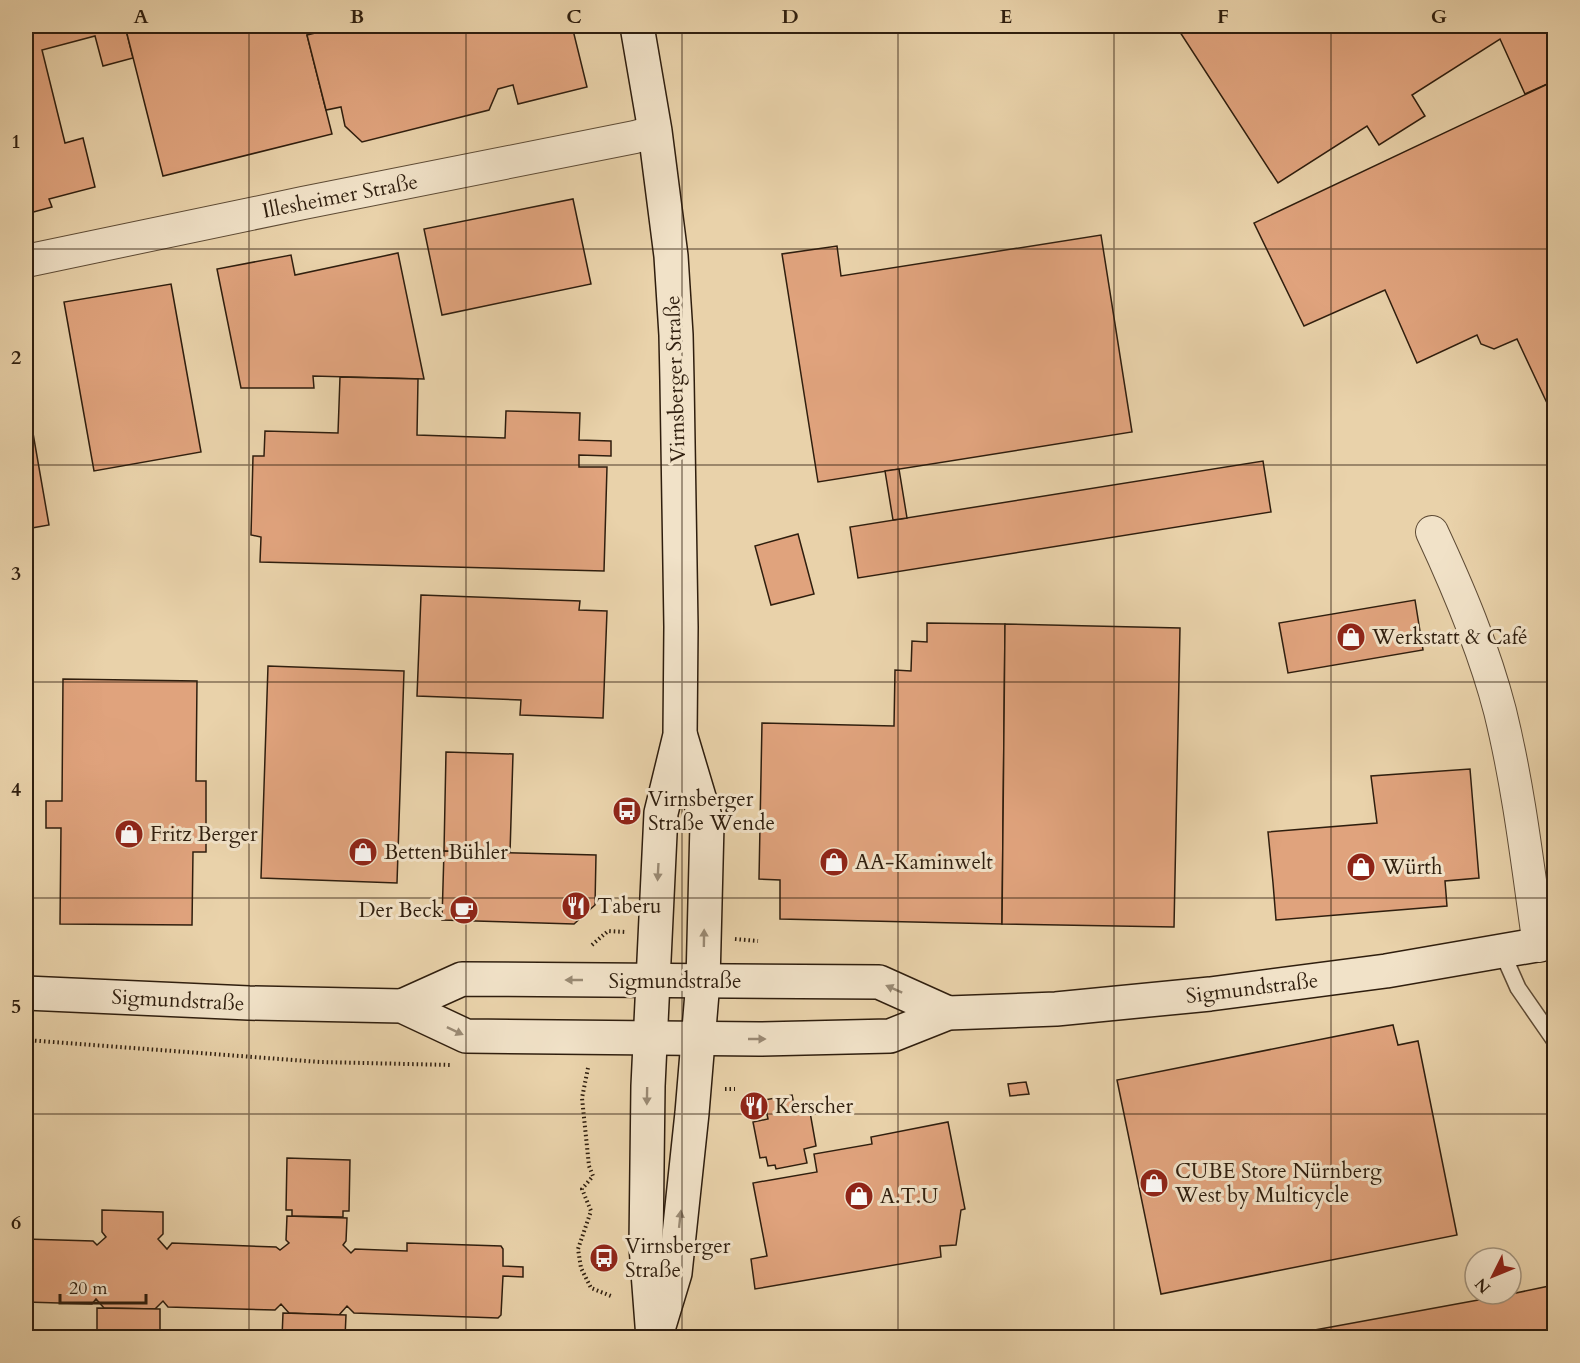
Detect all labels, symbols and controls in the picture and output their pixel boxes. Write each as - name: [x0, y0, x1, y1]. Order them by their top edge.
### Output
- text: A: [133, 3, 149, 30]
- text: B: [350, 3, 364, 30]
- text: C: [566, 3, 582, 30]
- text: D: [781, 3, 799, 30]
- text: E: [1000, 3, 1012, 30]
- text: F: [1217, 3, 1229, 30]
- text: G: [1431, 3, 1447, 30]
- text: 1: [11, 128, 21, 155]
- street label: Illesheimer Straße: [260, 167, 420, 226]
- street label: Virnsberger Straße: [658, 295, 693, 463]
- text: 2: [11, 344, 21, 371]
- text: 3: [11, 560, 21, 587]
- shop icon: Werkstatt & Café: [1335, 621, 1367, 653]
- place label: Werkstatt & Café: [1371, 623, 1528, 652]
- text: 4: [11, 776, 21, 803]
- place label: Virnsberger Straße Wende: [648, 785, 775, 838]
- bus stop icon: Virnsberger Straße Wende: [611, 795, 643, 827]
- shop icon: Fritz Berger: [113, 818, 145, 850]
- place label: Fritz Berger: [150, 820, 258, 849]
- shop icon: Betten Bühler: [347, 836, 379, 868]
- place label: Betten Bühler: [384, 838, 508, 867]
- shop icon: AA-Kaminwelt: [818, 846, 850, 878]
- place label: AA-Kaminwelt: [855, 848, 993, 877]
- shop icon: Würth: [1345, 851, 1377, 883]
- place label: Würth: [1381, 853, 1443, 882]
- one-way arrow: [654, 862, 663, 881]
- restaurant icon: Taberu: [560, 890, 592, 922]
- place label: Taberu: [597, 892, 661, 921]
- cafe icon: Der Beck: [448, 894, 480, 926]
- place label: Der Beck: [358, 896, 444, 925]
- one-way arrow: [699, 929, 709, 948]
- street label: Sigmundstraße: [1184, 966, 1320, 1011]
- street label: Sigmundstraße: [608, 967, 742, 996]
- one-way arrow: [564, 975, 583, 985]
- street label: Sigmundstraße: [111, 983, 245, 1018]
- one-way arrow: [885, 984, 903, 994]
- text: 5: [11, 993, 21, 1020]
- one-way arrow: [446, 1026, 464, 1036]
- one-way arrow: [747, 1034, 766, 1044]
- one-way arrow: [643, 1087, 652, 1106]
- restaurant icon: Kerscher: [738, 1090, 770, 1122]
- place label: Kerscher: [775, 1092, 853, 1121]
- place label: CUBE Store Nürnberg West by Multicycle: [1174, 1157, 1382, 1210]
- shop icon: CUBE Store Nürnberg West by Multicycle: [1138, 1167, 1170, 1199]
- shop icon: A.T.U: [843, 1180, 875, 1212]
- place label: A.T.U: [880, 1182, 938, 1211]
- text: 6: [11, 1209, 21, 1236]
- one-way arrow: [675, 1209, 685, 1228]
- place label: Virnsberger Straße: [625, 1232, 731, 1285]
- bus stop icon: Virnsberger Straße: [588, 1242, 620, 1274]
- north arrow: [1463, 1246, 1523, 1306]
- scale bar: [60, 1267, 146, 1305]
- text: N: [1470, 1273, 1496, 1298]
- text: 20 m: [69, 1276, 108, 1301]

